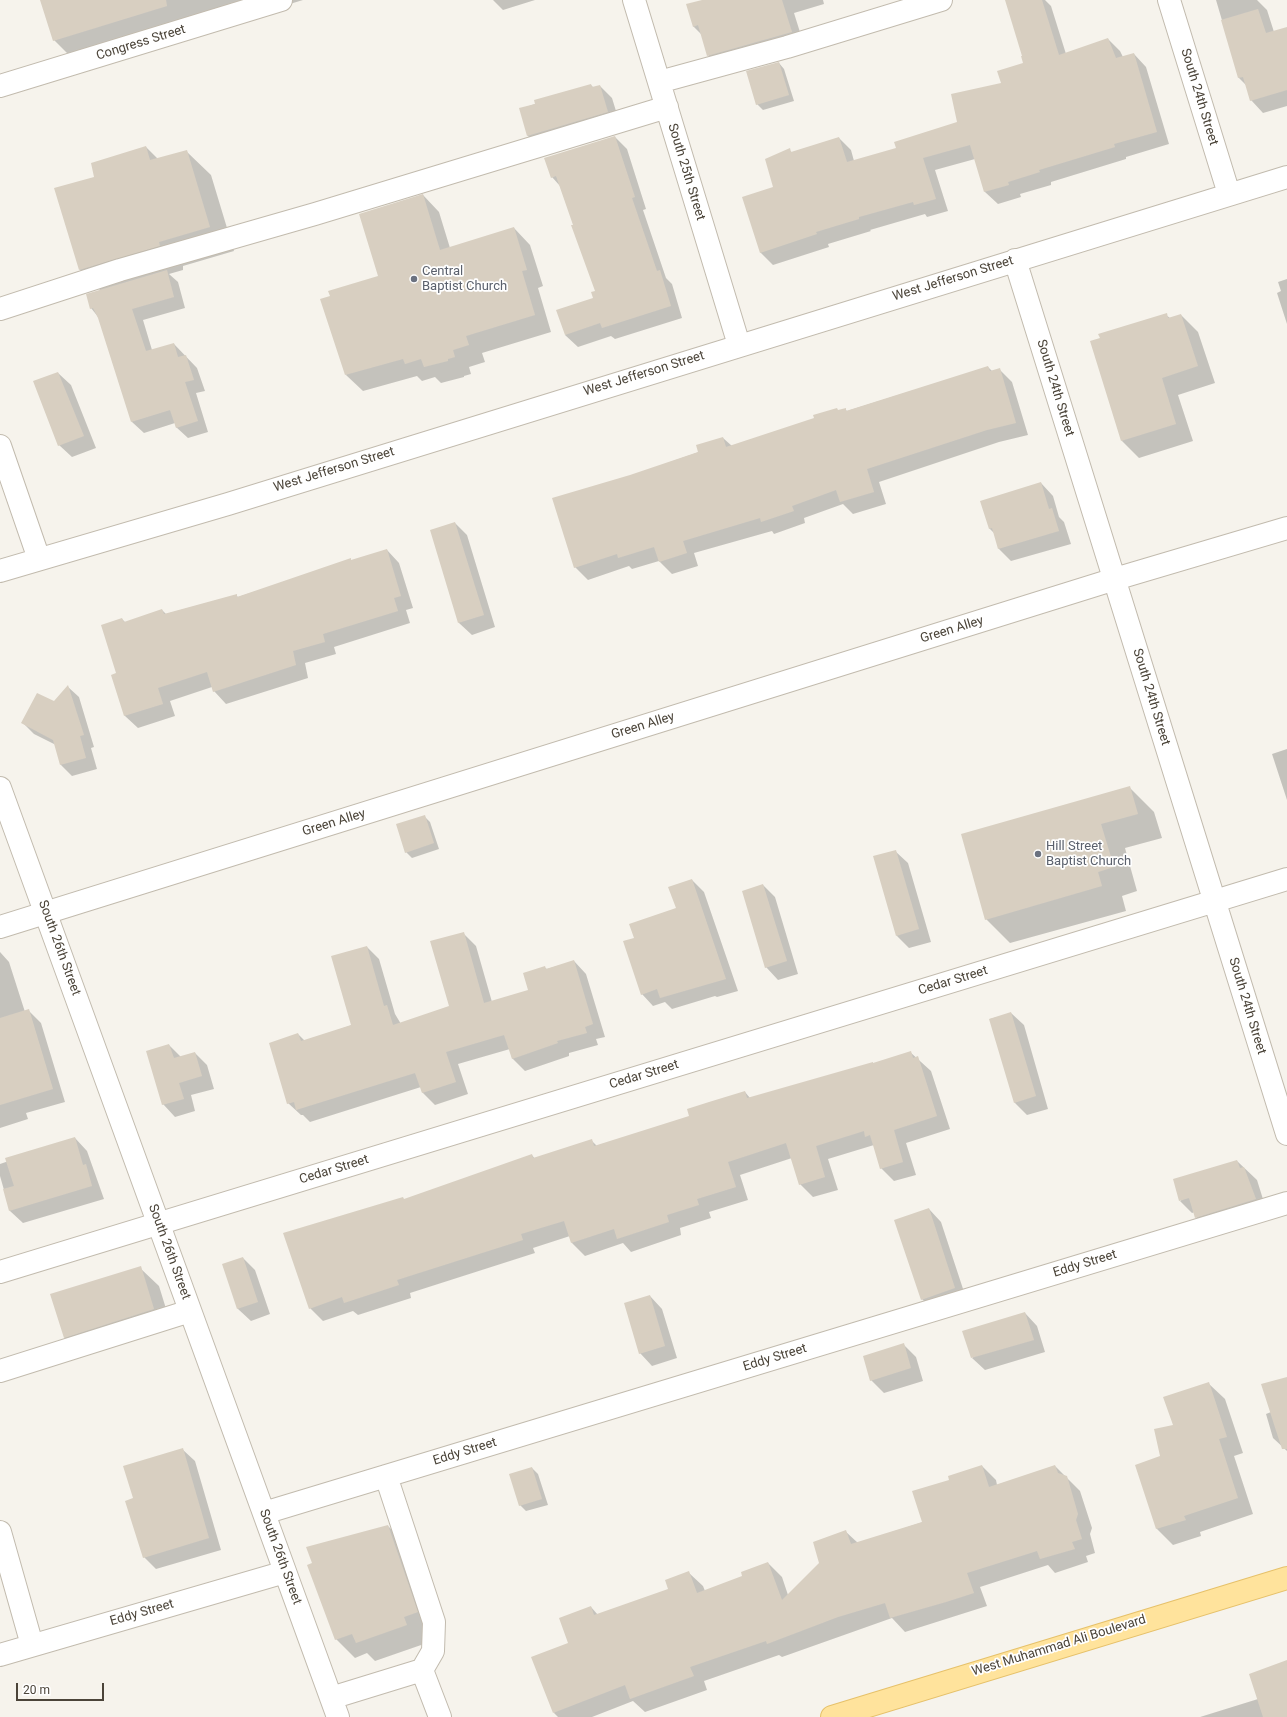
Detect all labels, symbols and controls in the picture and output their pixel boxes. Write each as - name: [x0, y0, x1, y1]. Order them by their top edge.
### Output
- street label: Congress Street: [95, 22, 187, 64]
- street label: South 24th Street: [1177, 47, 1221, 147]
- street label: South 25th Street: [664, 122, 708, 222]
- street label: West Jefferson Street: [891, 253, 1015, 305]
- place label: Central Baptist Church: [422, 264, 507, 295]
- marker: Central Baptist Church: [409, 274, 419, 284]
- street label: South 24th Street: [1033, 338, 1077, 438]
- street label: West Jefferson Street: [582, 348, 706, 400]
- street label: West Jefferson Street: [272, 444, 396, 496]
- street label: Green Alley: [919, 613, 985, 647]
- street label: South 24th Street: [1129, 647, 1173, 747]
- street label: Green Alley: [610, 709, 676, 743]
- street label: Green Alley: [301, 806, 367, 840]
- place label: Hill Street Baptist Church: [1046, 839, 1131, 870]
- marker: Hill Street Baptist Church: [1033, 849, 1043, 859]
- street label: South 26th Street: [34, 898, 84, 998]
- street label: South 24th Street: [1225, 956, 1269, 1056]
- street label: Cedar Street: [916, 963, 990, 999]
- street label: Cedar Street: [607, 1057, 681, 1093]
- street label: Cedar Street: [297, 1152, 371, 1188]
- street label: South 26th Street: [144, 1202, 194, 1302]
- street label: Eddy Street: [1051, 1247, 1119, 1281]
- street label: Eddy Street: [741, 1341, 809, 1375]
- street label: Eddy Street: [431, 1435, 499, 1469]
- street label: South 26th Street: [255, 1507, 305, 1607]
- street label: Eddy Street: [108, 1596, 176, 1630]
- street label: West Muhammad Ali Boulevard: [970, 1612, 1148, 1680]
- scale bar: [18, 1675, 106, 1701]
- text: 20 m: [23, 1683, 50, 1697]

